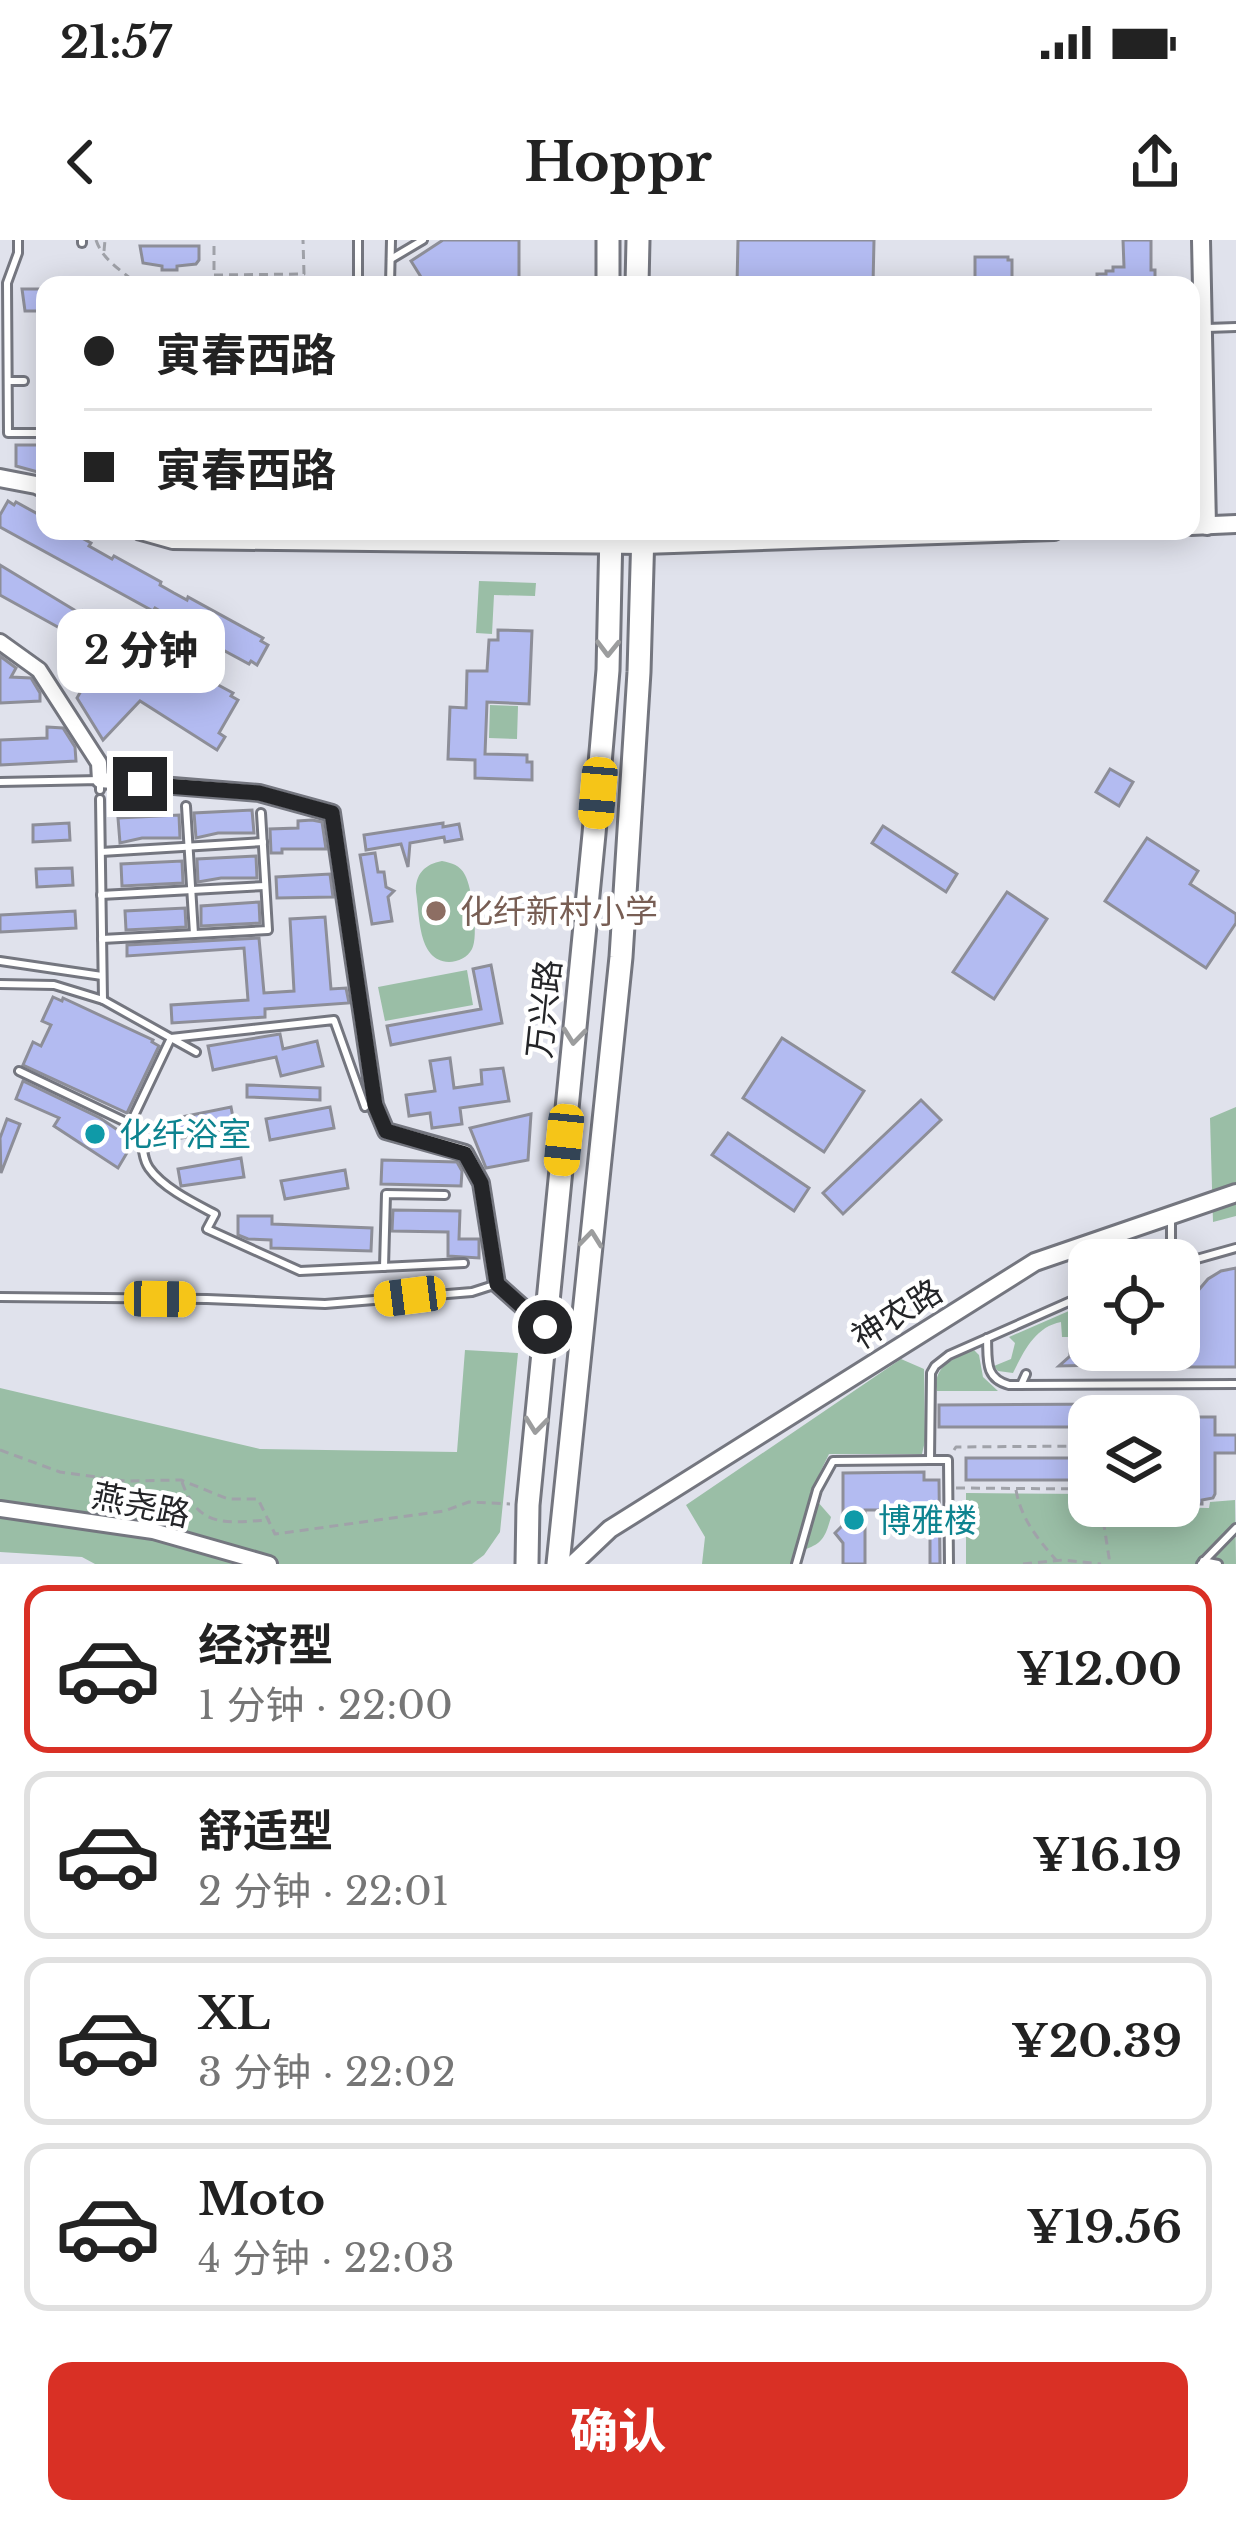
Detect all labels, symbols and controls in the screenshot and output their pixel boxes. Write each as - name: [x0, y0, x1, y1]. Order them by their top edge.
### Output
- text: 21:57: [60, 14, 172, 70]
- icon: back: [48, 129, 114, 195]
- text: Hoppr: [524, 129, 712, 196]
- icon: share: [1122, 129, 1188, 195]
- text: 寅春西路: [156, 327, 336, 383]
- text: 寅春西路: [156, 442, 336, 498]
- callout: 2 分钟: [56, 610, 224, 694]
- text: 2 分钟: [84, 626, 198, 675]
- one-way arrow: [596, 639, 622, 658]
- car: [577, 756, 619, 830]
- route end: [113, 757, 167, 811]
- place label: 化纤新村小学: [460, 891, 658, 932]
- marker: 化纤新村小学: [423, 898, 449, 924]
- street label: 万兴路: [518, 958, 570, 1060]
- one-way arrow: [562, 1027, 588, 1046]
- car: [542, 1102, 586, 1178]
- place label: 化纤浴室: [119, 1114, 251, 1155]
- marker: 化纤浴室: [82, 1121, 108, 1147]
- one-way arrow: [578, 1229, 604, 1249]
- map controls: [1068, 1239, 1200, 1527]
- button: locate: [1068, 1239, 1200, 1371]
- street label: 神农路: [844, 1270, 950, 1358]
- car: [372, 1274, 448, 1318]
- car: [124, 1280, 196, 1318]
- route start: [518, 1300, 572, 1354]
- button: layers: [1068, 1395, 1200, 1527]
- one-way arrow: [524, 1415, 549, 1434]
- street label: 燕尧路: [88, 1475, 194, 1535]
- place label: 博雅楼: [878, 1500, 977, 1541]
- marker: 博雅楼: [841, 1507, 867, 1533]
- icon: car: [54, 1615, 162, 1723]
- text: 经济型: [198, 1617, 333, 1673]
- text: ¥12.00: [1016, 1641, 1182, 1697]
- text: 1 分钟 · 22:00: [198, 1681, 453, 1730]
- icon: car: [54, 1801, 162, 1909]
- text: 舒适型: [198, 1803, 333, 1859]
- text: ¥16.19: [1032, 1827, 1182, 1883]
- text: 2 分钟 · 22:01: [198, 1867, 449, 1916]
- text: XL: [198, 1985, 270, 2041]
- icon: car: [54, 1987, 162, 2095]
- text: ¥20.39: [1011, 2013, 1182, 2069]
- text: 3 分钟 · 22:02: [198, 2048, 456, 2097]
- text: Moto: [198, 2171, 325, 2227]
- icon: car: [54, 2173, 162, 2281]
- text: ¥19.56: [1026, 2199, 1182, 2255]
- text: 4 分钟 · 22:03: [198, 2234, 455, 2283]
- button: 确认: [48, 2362, 1188, 2500]

